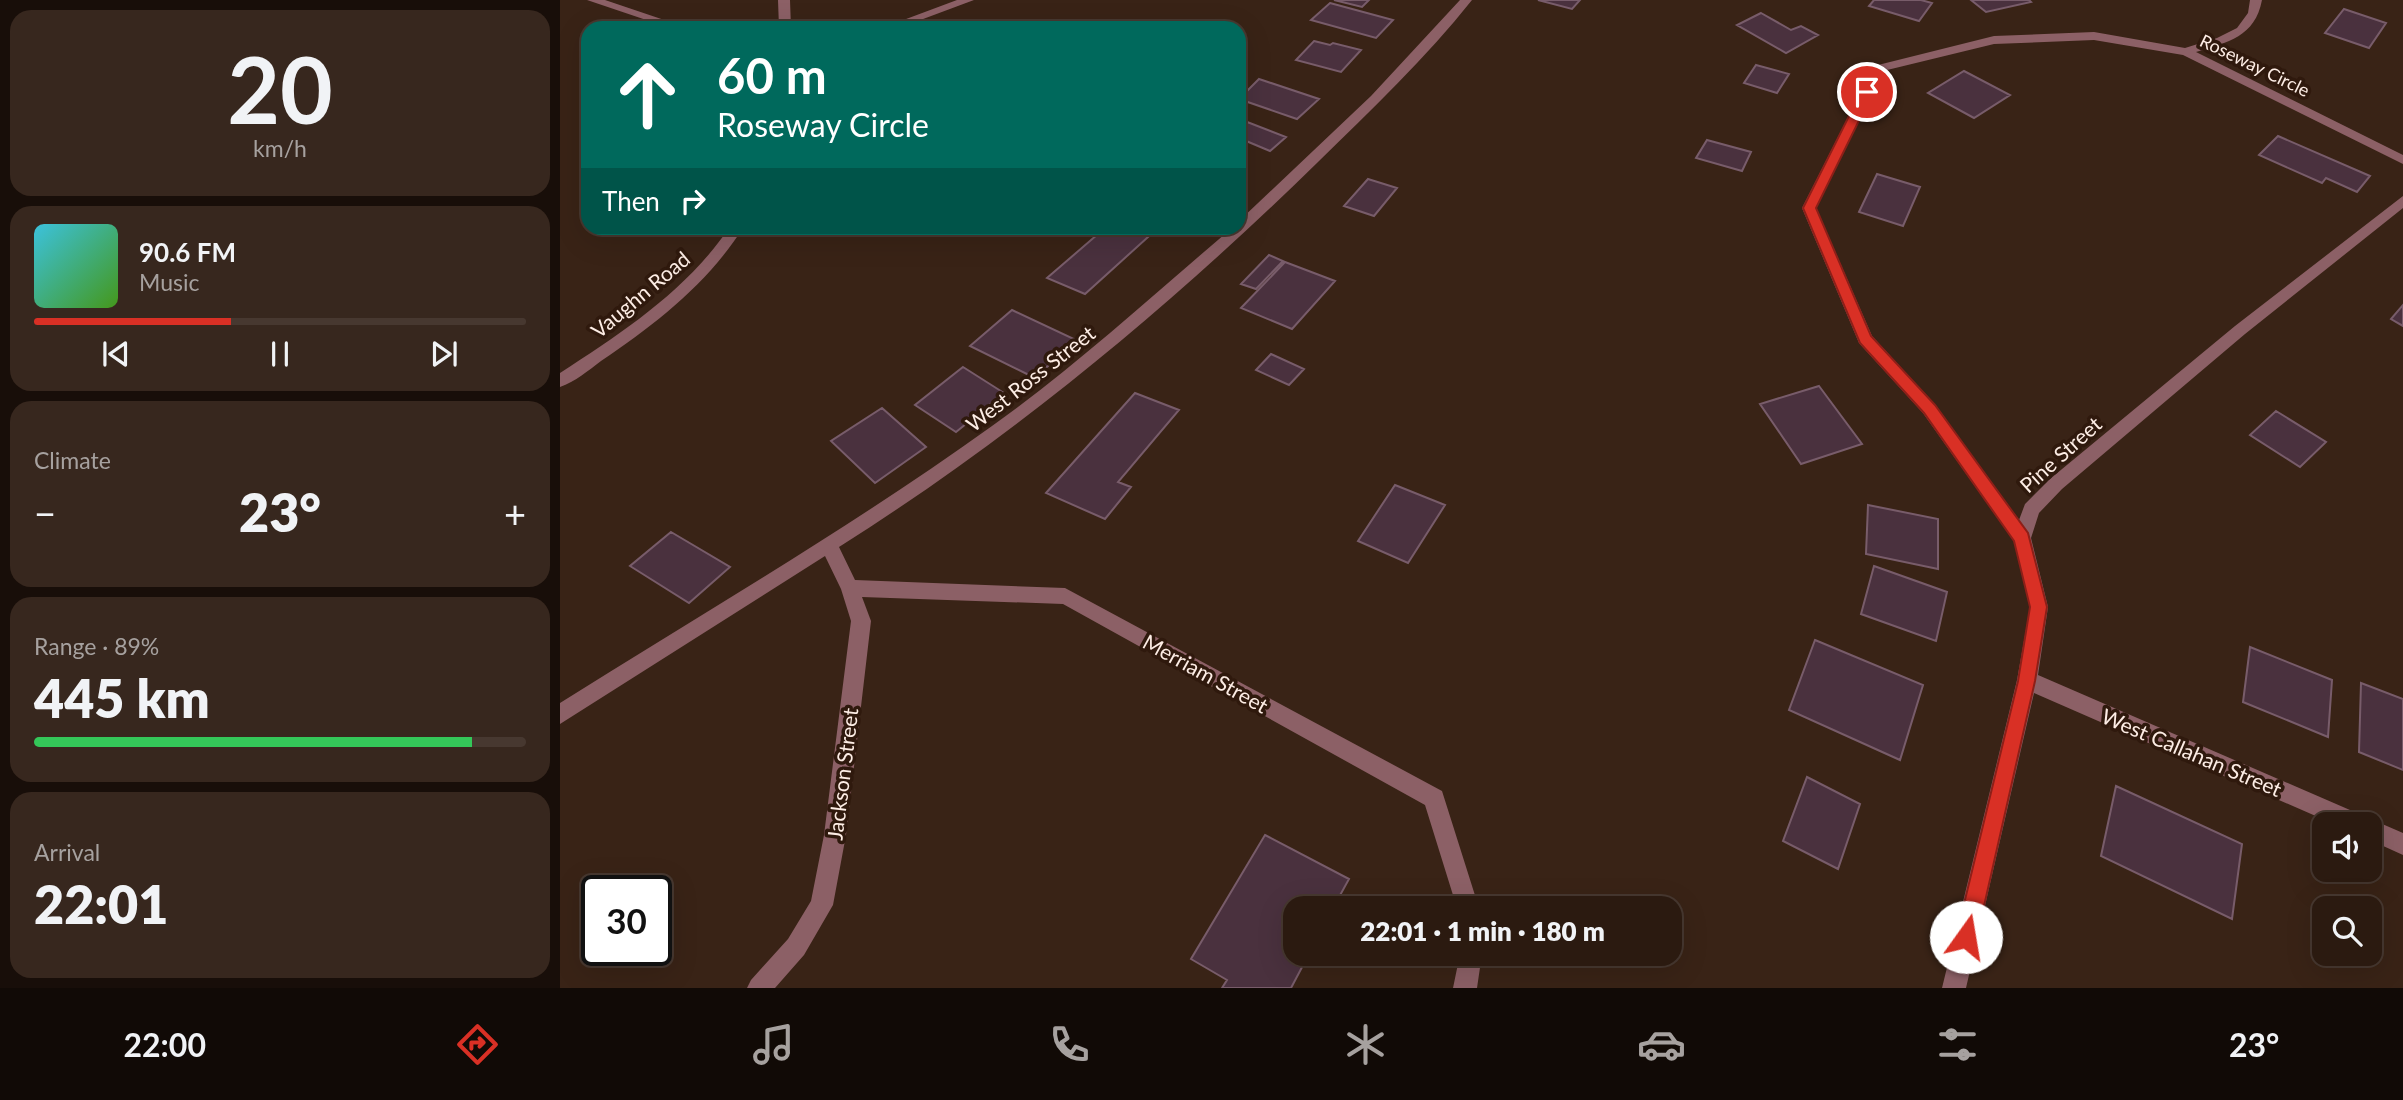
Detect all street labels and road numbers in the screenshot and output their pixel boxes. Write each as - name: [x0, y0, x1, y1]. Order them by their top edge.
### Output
- street label: Roseway Circle: [2197, 29, 2313, 101]
- street label: Vaughn Road: [586, 245, 694, 343]
- street label: West Ross Street: [960, 320, 1100, 436]
- street label: Pine Street: [2014, 411, 2106, 497]
- street label: Merriam Street: [1139, 628, 1273, 718]
- street label: West Callahan Street: [2098, 703, 2286, 801]
- street label: Jackson Street: [821, 706, 863, 842]

